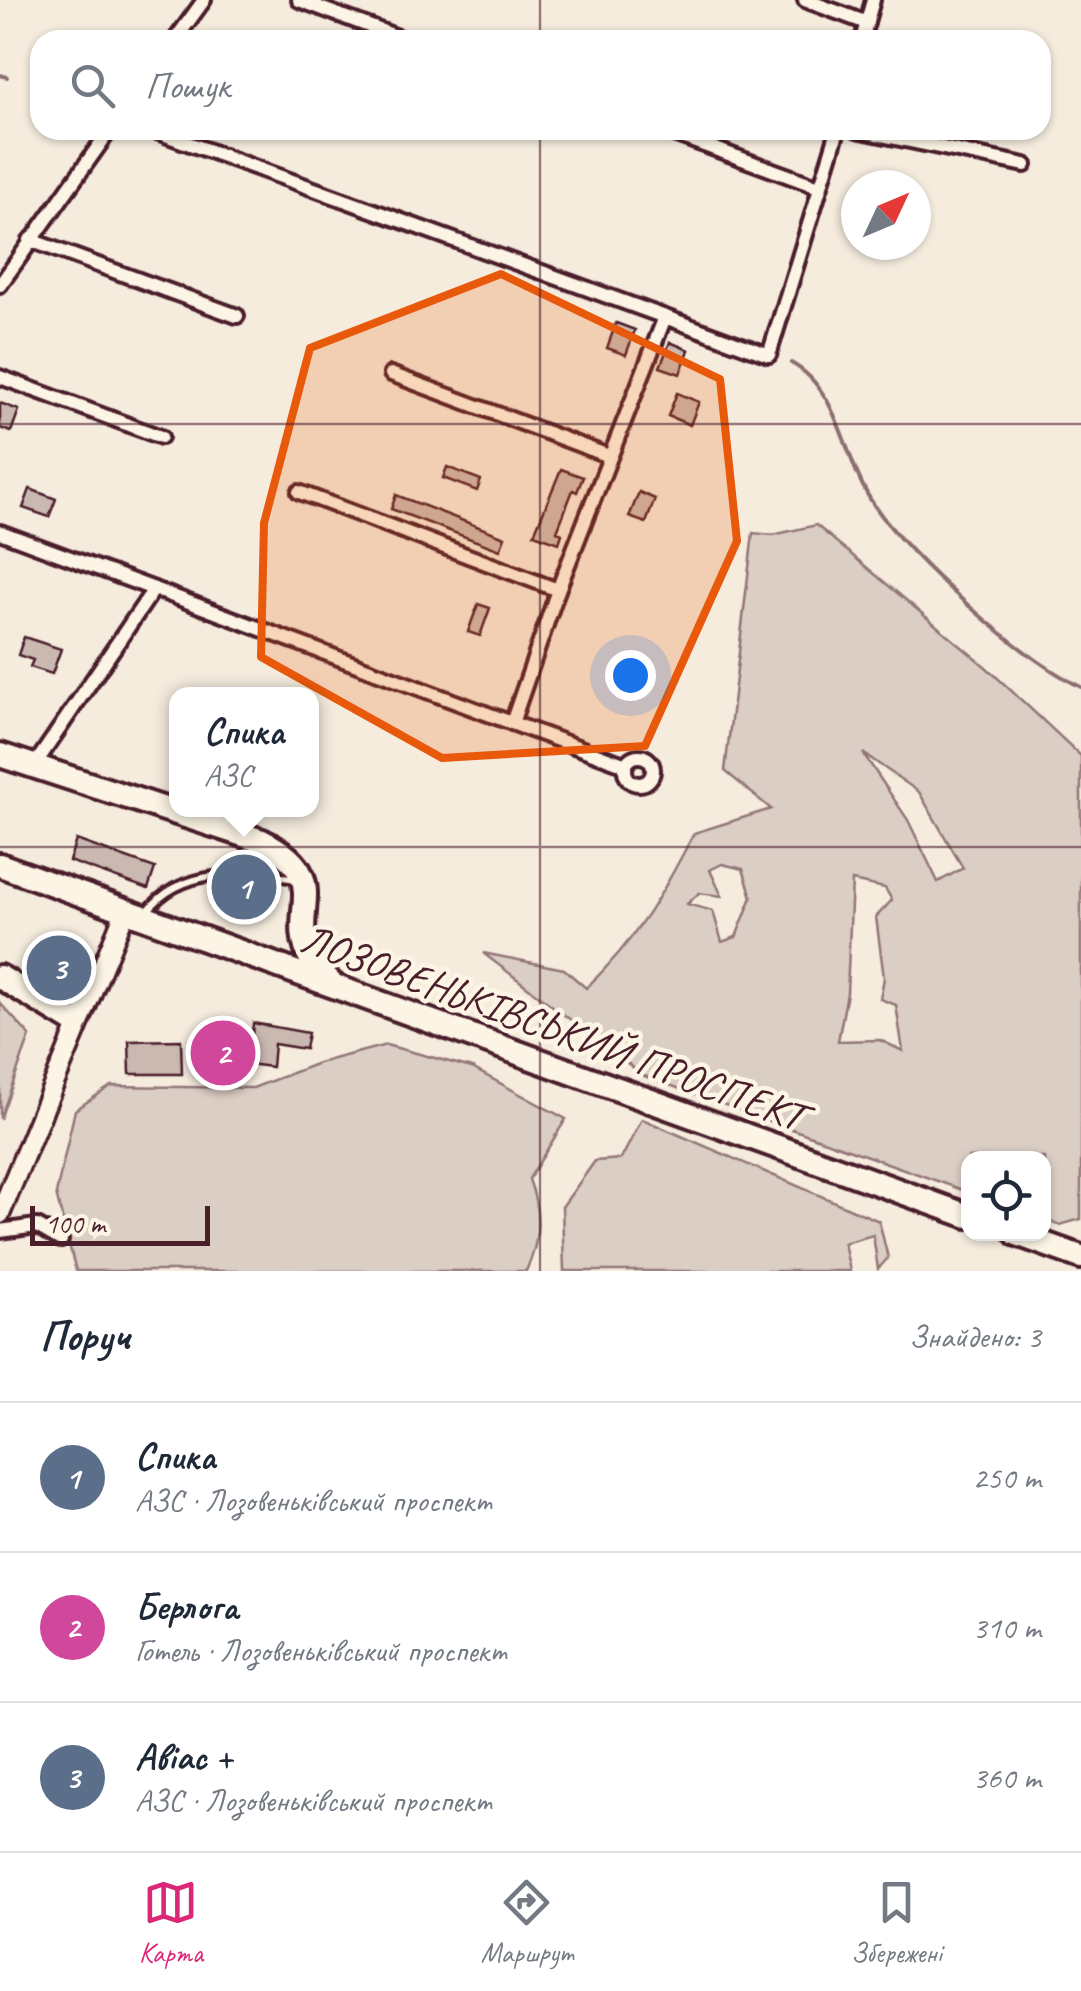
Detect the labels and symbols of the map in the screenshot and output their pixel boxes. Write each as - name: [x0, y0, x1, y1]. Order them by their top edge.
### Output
- north arrow: [841, 170, 931, 260]
- your location: [605, 650, 656, 701]
- pin: 1: [212, 850, 276, 924]
- street label: ЛОЗОВЕНЬКІВСЬКИЙ ПРОСПЕКТ: [294, 912, 821, 1147]
- pin: 3: [27, 930, 92, 1006]
- pin: 2: [190, 1016, 256, 1090]
- scale bar: [30, 1201, 210, 1246]

